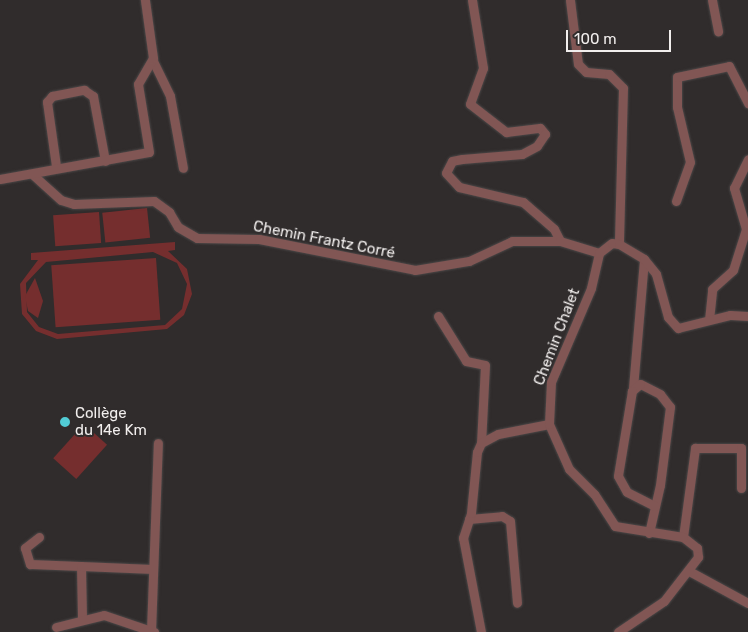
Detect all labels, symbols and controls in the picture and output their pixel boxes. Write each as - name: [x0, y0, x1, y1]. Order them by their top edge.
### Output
- scale bar: [568, 20, 673, 52]
- text: 100 m: [574, 30, 616, 48]
- street label: Chemin Frantz Corré: [252, 217, 396, 263]
- street label: Chemin Chalet: [530, 286, 584, 388]
- place label: Collège du 14e Km: [75, 404, 147, 439]
- marker: Collège du 14e Km: [59, 416, 71, 428]

